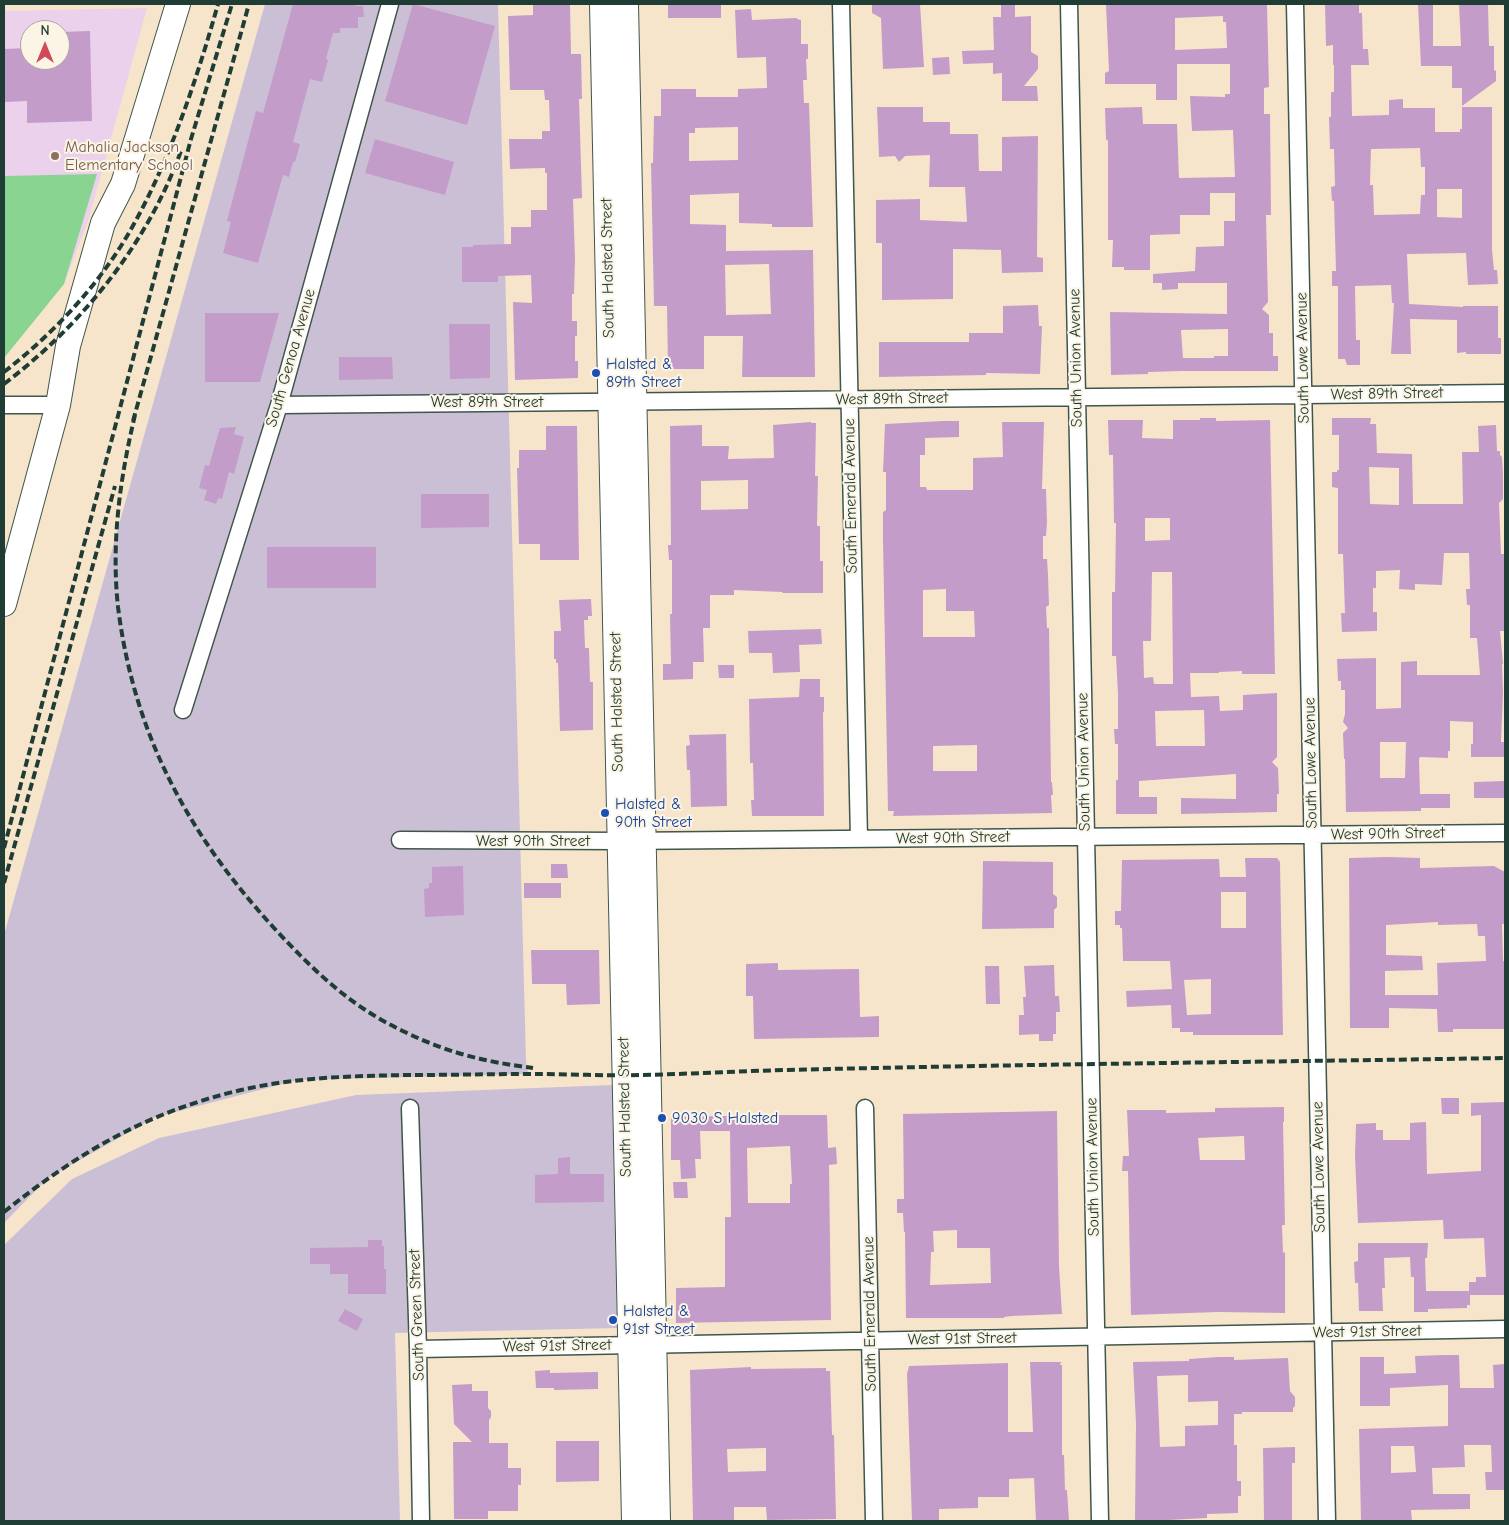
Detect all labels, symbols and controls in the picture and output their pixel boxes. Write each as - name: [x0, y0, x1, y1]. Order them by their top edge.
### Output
- north arrow: [20, 20, 70, 70]
- text: N: [40, 22, 50, 39]
- place label: Mahalia Jackson Elementary School: [65, 137, 193, 175]
- marker: Mahalia Jackson Elementary School: [49, 150, 61, 162]
- street label: South Halsted Street: [597, 198, 619, 338]
- street label: South Genoa Avenue: [262, 287, 320, 429]
- street label: South Union Avenue: [1065, 288, 1087, 428]
- street label: South Lowe Avenue: [1292, 292, 1314, 424]
- place label: Halsted & 89th Street: [606, 354, 681, 392]
- marker: Halsted & 89th Street: [590, 367, 602, 379]
- street label: West 89th Street: [1331, 383, 1443, 405]
- street label: West 89th Street: [836, 388, 948, 410]
- street label: West 89th Street: [431, 392, 543, 412]
- street label: South Emerald Avenue: [840, 418, 862, 574]
- street label: South Halsted Street: [606, 632, 628, 772]
- street label: South Union Avenue: [1073, 692, 1095, 832]
- street label: South Lowe Avenue: [1300, 697, 1322, 829]
- place label: Halsted & 90th Street: [615, 794, 692, 832]
- marker: Halsted & 90th Street: [599, 807, 611, 819]
- street label: West 90th Street: [1331, 823, 1445, 845]
- street label: West 90th Street: [896, 827, 1010, 849]
- street label: West 90th Street: [476, 831, 590, 851]
- street label: South Halsted Street: [614, 1037, 636, 1177]
- street label: South Union Avenue: [1082, 1097, 1104, 1237]
- street label: South Lowe Avenue: [1308, 1101, 1330, 1233]
- place label: 9030 S Halsted: [672, 1108, 778, 1128]
- marker: 9030 S Halsted: [656, 1112, 668, 1124]
- street label: South Emerald Avenue: [859, 1236, 881, 1392]
- street label: South Green Street: [405, 1249, 429, 1381]
- place label: Halsted & 91st Street: [623, 1301, 694, 1339]
- marker: Halsted & 91st Street: [607, 1314, 619, 1326]
- street label: West 91st Street: [1312, 1321, 1422, 1343]
- street label: West 91st Street: [907, 1328, 1017, 1350]
- street label: West 91st Street: [502, 1335, 612, 1357]

